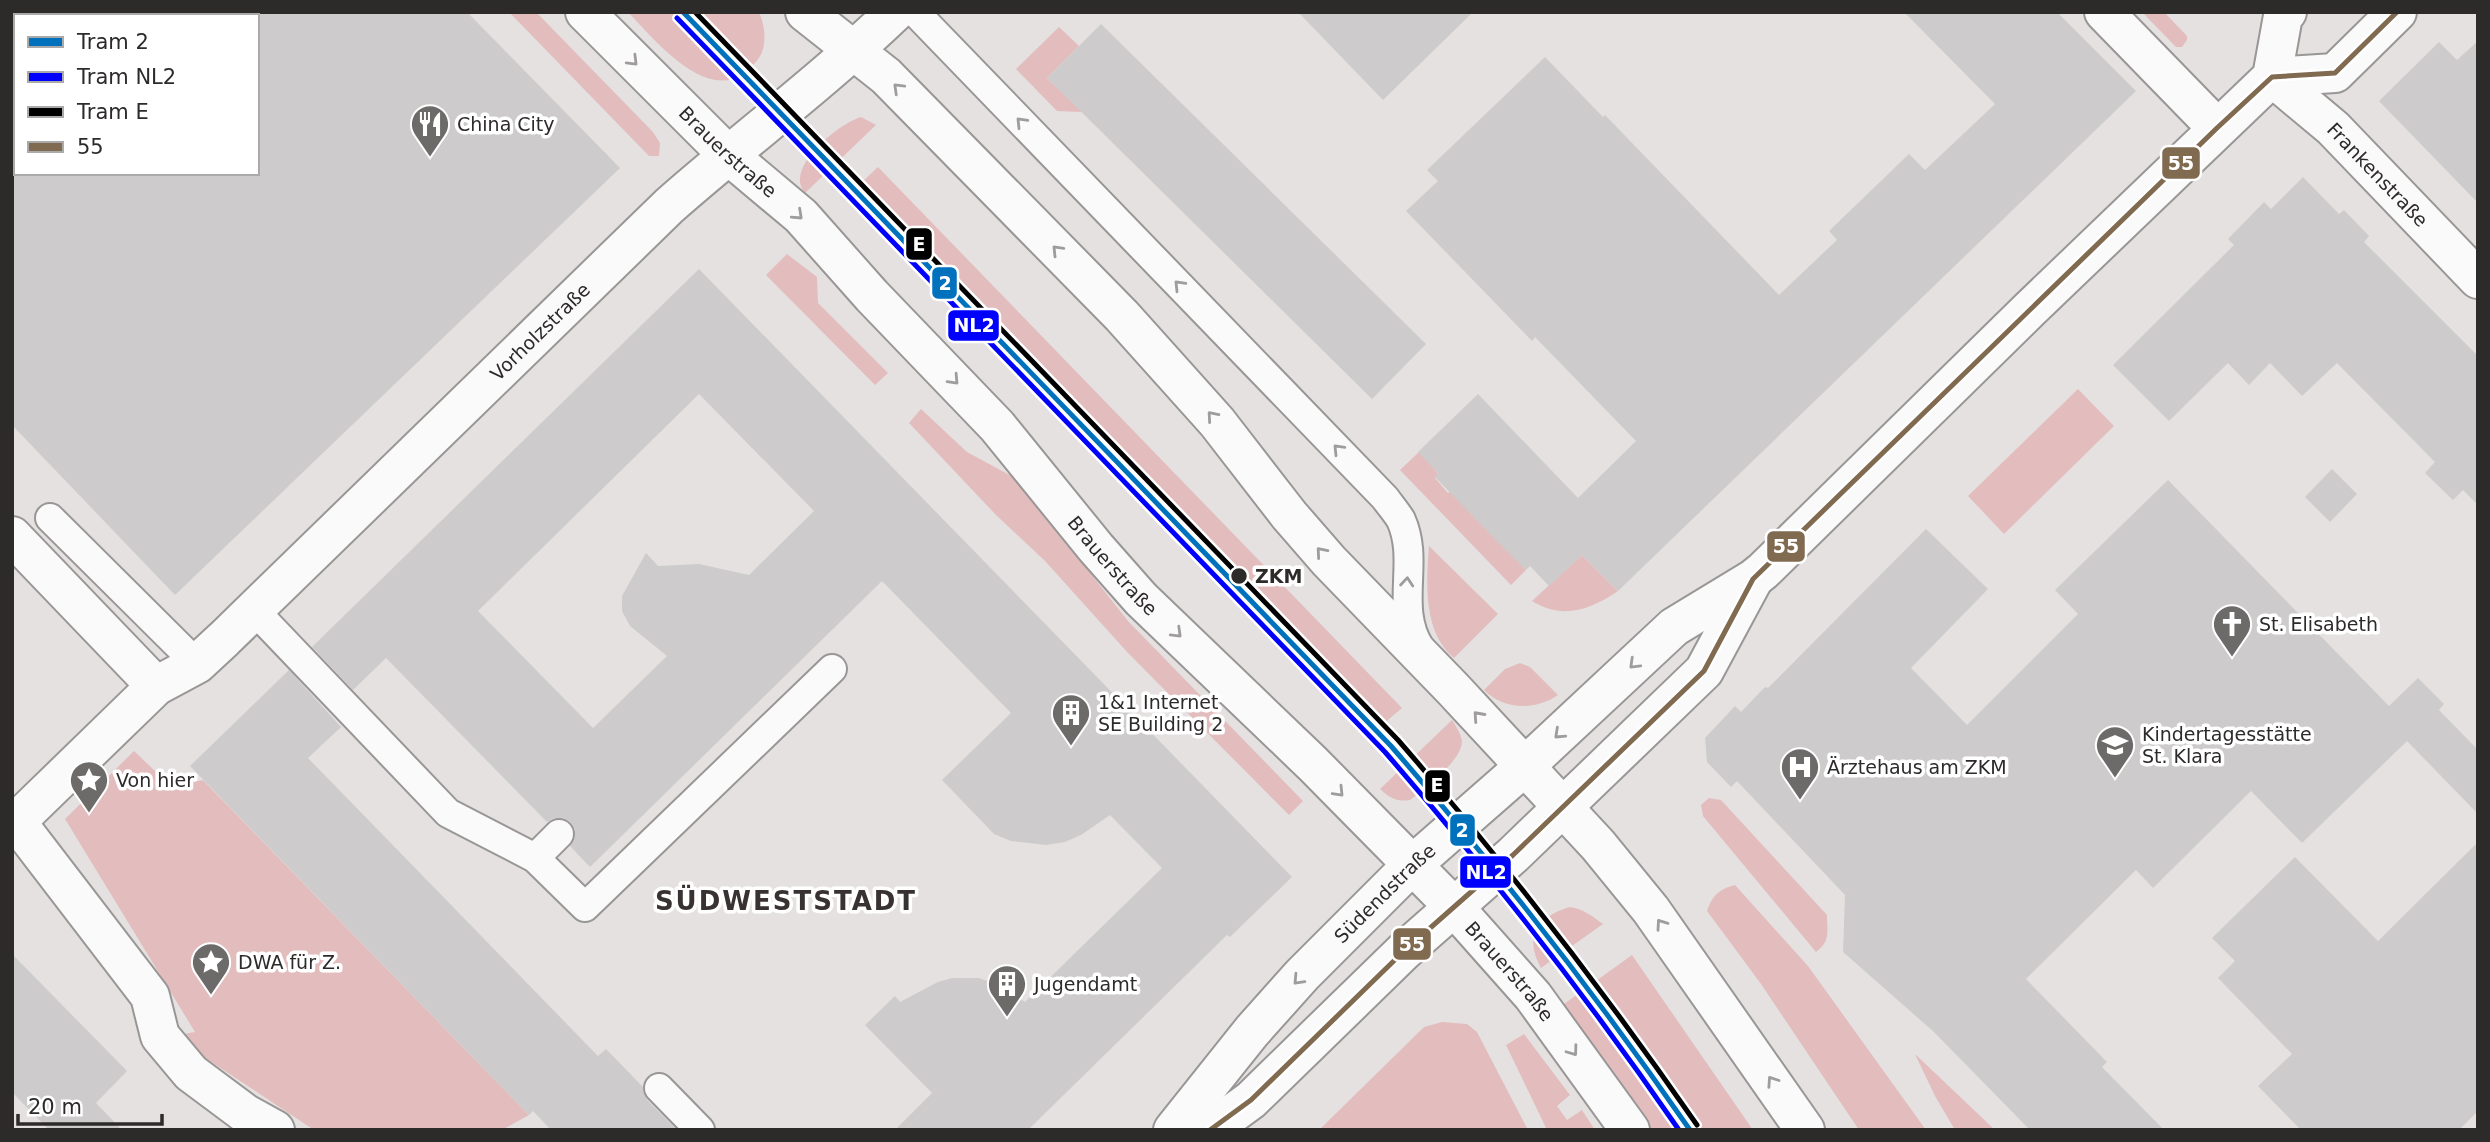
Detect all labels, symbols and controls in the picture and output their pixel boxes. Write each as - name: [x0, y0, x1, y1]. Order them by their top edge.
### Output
- legend: [14, 14, 259, 175]
- text: Tram 2: [76, 30, 149, 54]
- one-way arrow: [625, 52, 638, 65]
- text: Tram NL2: [76, 65, 176, 89]
- one-way arrow: [893, 83, 906, 96]
- text: Tram E: [76, 100, 149, 124]
- street label: Brauerstraße: [675, 102, 781, 202]
- restaurant icon: China City: [409, 103, 451, 158]
- place label: China City: [457, 113, 555, 135]
- one-way arrow: [1017, 118, 1029, 130]
- street label: Frankenstraße: [2323, 118, 2433, 231]
- text: 55: [77, 135, 104, 159]
- line badge: 55: [2161, 146, 2201, 180]
- text: 55: [2168, 152, 2194, 174]
- one-way arrow: [790, 206, 803, 219]
- line badge: E: [905, 227, 933, 261]
- text: E: [913, 233, 925, 255]
- one-way arrow: [1053, 245, 1066, 258]
- line badge: 2: [931, 266, 958, 300]
- text: 2: [938, 272, 952, 294]
- street label: Vorholzstraße: [486, 278, 594, 385]
- one-way arrow: [1175, 281, 1188, 294]
- line badge: NL2: [947, 309, 1000, 342]
- text: NL2: [953, 314, 995, 336]
- one-way arrow: [945, 372, 958, 385]
- one-way arrow: [1208, 411, 1220, 424]
- one-way arrow: [1333, 444, 1346, 457]
- street label: Brauerstraße: [1063, 512, 1162, 620]
- line badge: 55: [1766, 530, 1806, 563]
- text: 55: [1773, 535, 1799, 557]
- one-way arrow: [1317, 547, 1329, 560]
- place label: ZKM: [1255, 565, 1302, 587]
- marker: ZKM: [1229, 566, 1249, 586]
- one-way arrow: [1399, 576, 1414, 587]
- church icon: St. Elisabeth: [2211, 603, 2253, 658]
- place label: St. Elisabeth: [2259, 613, 2378, 635]
- one-way arrow: [1169, 625, 1182, 638]
- one-way arrow: [1629, 656, 1642, 669]
- place label: 1&1 Internet SE Building 2: [1098, 691, 1223, 735]
- building icon: 1&1 Internet SE Building 2: [1050, 692, 1092, 747]
- one-way arrow: [1474, 712, 1486, 725]
- place label: Kindertagesstätte St. Klara: [2142, 723, 2312, 767]
- school or university icon: Kindertagesstätte St. Klara: [2094, 724, 2136, 779]
- one-way arrow: [1554, 726, 1567, 739]
- hospital icon: Ärztehaus am ZKM: [1779, 746, 1821, 801]
- place label: Ärztehaus am ZKM: [1827, 756, 2007, 778]
- place icon: Von hier: [68, 759, 110, 814]
- place label: Von hier: [116, 769, 194, 791]
- line badge: E: [1424, 769, 1451, 803]
- text: E: [1431, 774, 1443, 796]
- one-way arrow: [1331, 784, 1344, 797]
- line badge: 2: [1449, 813, 1476, 847]
- text: 2: [1455, 819, 1469, 841]
- street label: Südendstraße: [1330, 839, 1440, 947]
- line badge: NL2: [1459, 855, 1512, 889]
- text: NL2: [1465, 861, 1507, 883]
- district label: SÜDWESTSTADT: [655, 884, 917, 916]
- street label: Brauerstraße: [1461, 917, 1559, 1025]
- one-way arrow: [1657, 919, 1669, 932]
- line badge: 55: [1392, 927, 1432, 961]
- text: 55: [1399, 933, 1425, 955]
- place icon: DWA für Z.: [190, 941, 232, 996]
- place label: DWA für Z.: [238, 951, 341, 973]
- building icon: Jugendamt: [986, 963, 1028, 1018]
- one-way arrow: [1294, 972, 1306, 985]
- place label: Jugendamt: [1033, 973, 1137, 995]
- one-way arrow: [1565, 1044, 1577, 1056]
- one-way arrow: [1767, 1076, 1780, 1089]
- scale bar: [18, 1082, 161, 1126]
- text: 20 m: [28, 1095, 82, 1119]

